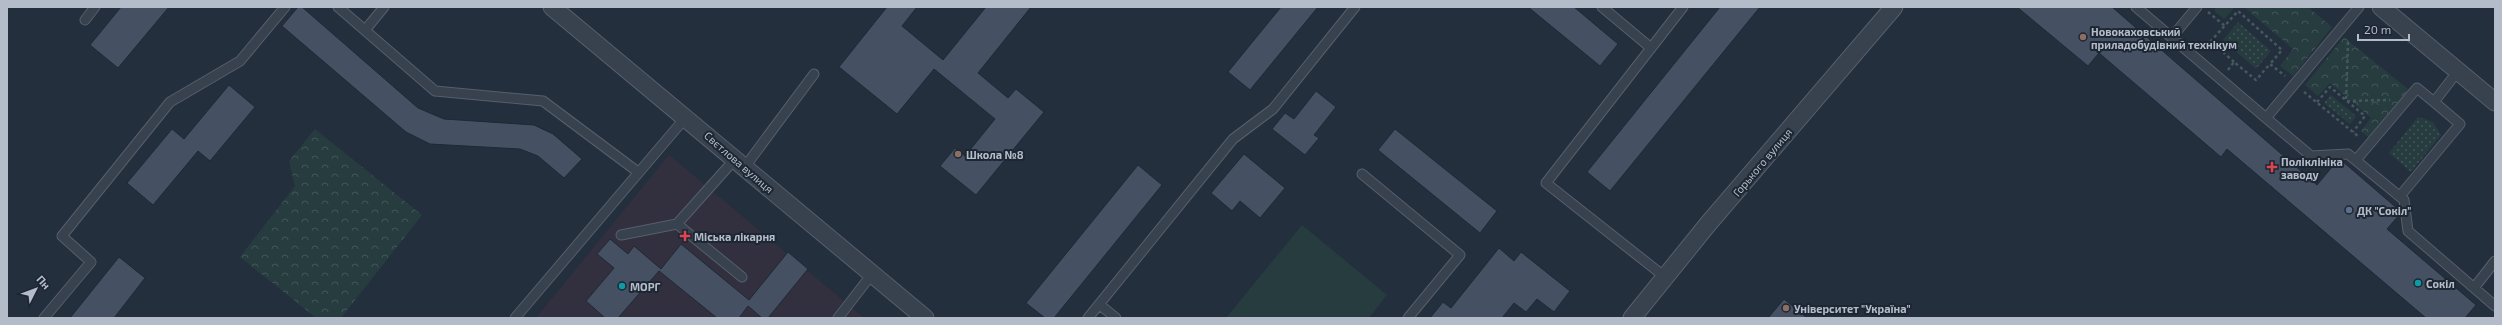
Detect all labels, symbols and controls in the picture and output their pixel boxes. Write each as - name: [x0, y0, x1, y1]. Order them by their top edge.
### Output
- scale bar: [2358, 16, 2409, 42]
- text: 20 m: [2364, 22, 2391, 36]
- place label: Новокаховський приладобудівний технікум: [2091, 25, 2237, 51]
- marker: Новокаховський приладобудівний технікум: [2078, 32, 2088, 42]
- street label: Горького вулиця: [1730, 125, 1795, 199]
- street label: Свєтлова вулиця: [701, 129, 776, 196]
- place label: Школа №8: [966, 148, 1024, 161]
- marker: Школа №8: [953, 149, 963, 159]
- place label: Поліклініка заводу: [2281, 155, 2343, 181]
- marker: Поліклініка заводу: [2266, 161, 2278, 173]
- place label: ДК "Сокіл": [2357, 204, 2411, 217]
- marker: ДК "Сокіл": [2344, 205, 2354, 215]
- marker: Міська лікарня: [679, 230, 691, 242]
- place label: Міська лікарня: [694, 230, 775, 243]
- north arrow: [16, 269, 56, 309]
- text: Пн: [34, 272, 53, 292]
- place label: Сокіл: [2426, 277, 2455, 290]
- marker: Сокіл: [2413, 278, 2423, 288]
- place label: МОРГ: [630, 280, 660, 293]
- marker: МОРГ: [617, 281, 627, 291]
- place label: Університет "Україна": [1794, 302, 1911, 315]
- marker: Університет "Україна": [1781, 303, 1791, 313]

